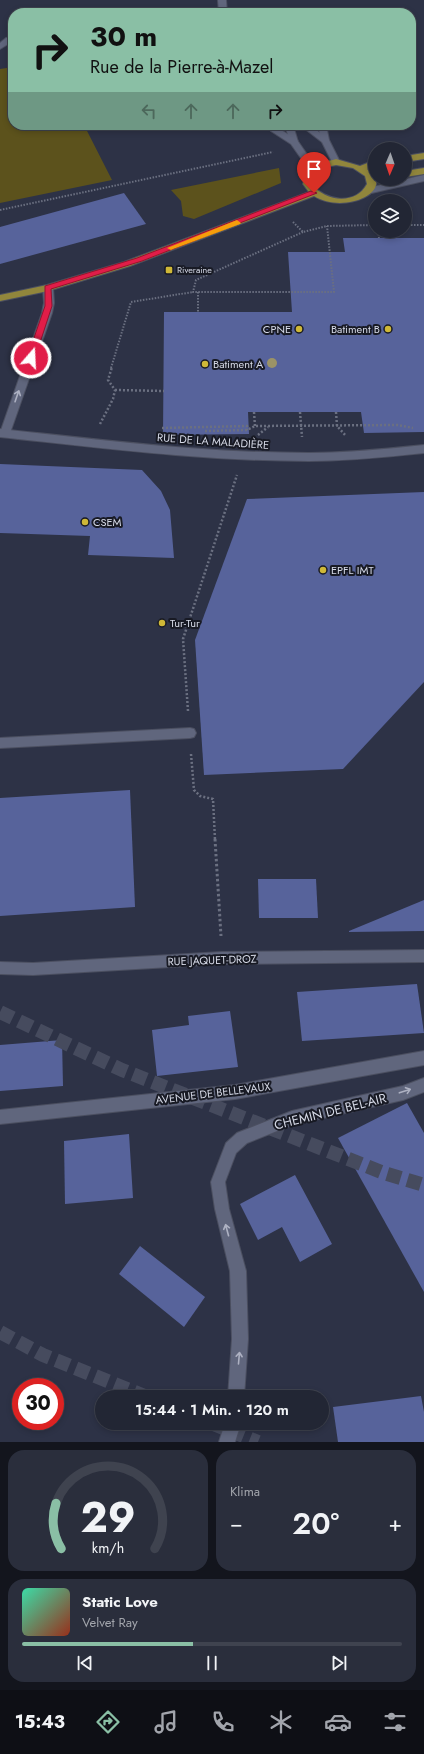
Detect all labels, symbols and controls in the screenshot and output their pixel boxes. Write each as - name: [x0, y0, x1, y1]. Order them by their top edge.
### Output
- text: 30 m: [90, 16, 157, 57]
- icon: right: [24, 24, 76, 76]
- text: Rue de la Pierre-à-Mazel: [90, 54, 273, 80]
- icon: left: [138, 100, 160, 122]
- icon: ahead: [180, 100, 202, 122]
- icon: ahead: [222, 100, 244, 122]
- icon: right: [264, 100, 286, 122]
- north arrow: [368, 142, 412, 186]
- map controls: [368, 142, 412, 238]
- pin: [297, 152, 331, 193]
- icon: arrive: [303, 158, 325, 180]
- button: layers: [368, 194, 412, 238]
- place label: Riveraine: [177, 263, 212, 276]
- marker: Riveraine: [164, 265, 174, 275]
- place label: CPNE: [263, 321, 291, 337]
- place label: Batiment B: [331, 321, 380, 337]
- marker: CPNE: [294, 324, 304, 334]
- marker: Batiment B: [383, 324, 393, 334]
- position arrow: [10, 337, 52, 379]
- place label: Batiment A: [213, 356, 264, 372]
- marker: Batiment A: [200, 359, 210, 369]
- one-way arrow: [14, 391, 22, 403]
- street label: RUE DE LA MALADIÈRE: [156, 429, 270, 453]
- place label: CSEM: [93, 514, 122, 530]
- marker: CSEM: [80, 517, 90, 527]
- place label: EPFL IMT: [331, 562, 374, 578]
- marker: EPFL IMT: [318, 565, 328, 575]
- place label: Tur-Tur: [170, 615, 200, 631]
- marker: Tur-Tur: [157, 618, 167, 628]
- street label: RUE JAQUET-DROZ: [167, 950, 257, 970]
- street label: AVENUE DE BELLEVAUX: [155, 1078, 271, 1108]
- one-way arrow: [399, 1087, 412, 1094]
- street label: CHEMIN DE BEL-AIR: [272, 1088, 389, 1135]
- one-way arrow: [223, 1223, 231, 1236]
- one-way arrow: [235, 1352, 242, 1365]
- speed limit sign: 30: [12, 1378, 64, 1430]
- text: 15:44 · 1 Min. · 120 m: [135, 1399, 289, 1421]
- text: Klima: [230, 1482, 260, 1501]
- text: 29: [80, 1486, 136, 1547]
- text: 20°: [292, 1502, 339, 1545]
- text: −: [230, 1507, 243, 1539]
- text: +: [388, 1507, 402, 1539]
- text: km/h: [92, 1537, 124, 1557]
- text: Static Love: [82, 1591, 158, 1613]
- text: Velvet Ray: [82, 1613, 138, 1632]
- icon: previous: [74, 1652, 96, 1674]
- icon: pause: [201, 1652, 223, 1674]
- icon: next: [328, 1652, 350, 1674]
- icon: directions: [94, 1708, 122, 1736]
- icon: music: [152, 1708, 180, 1736]
- icon: phone: [209, 1708, 237, 1736]
- icon: climate: [267, 1708, 295, 1736]
- icon: car: [324, 1708, 352, 1736]
- icon: filters: [381, 1708, 409, 1736]
- text: 15:43: [15, 1709, 65, 1735]

